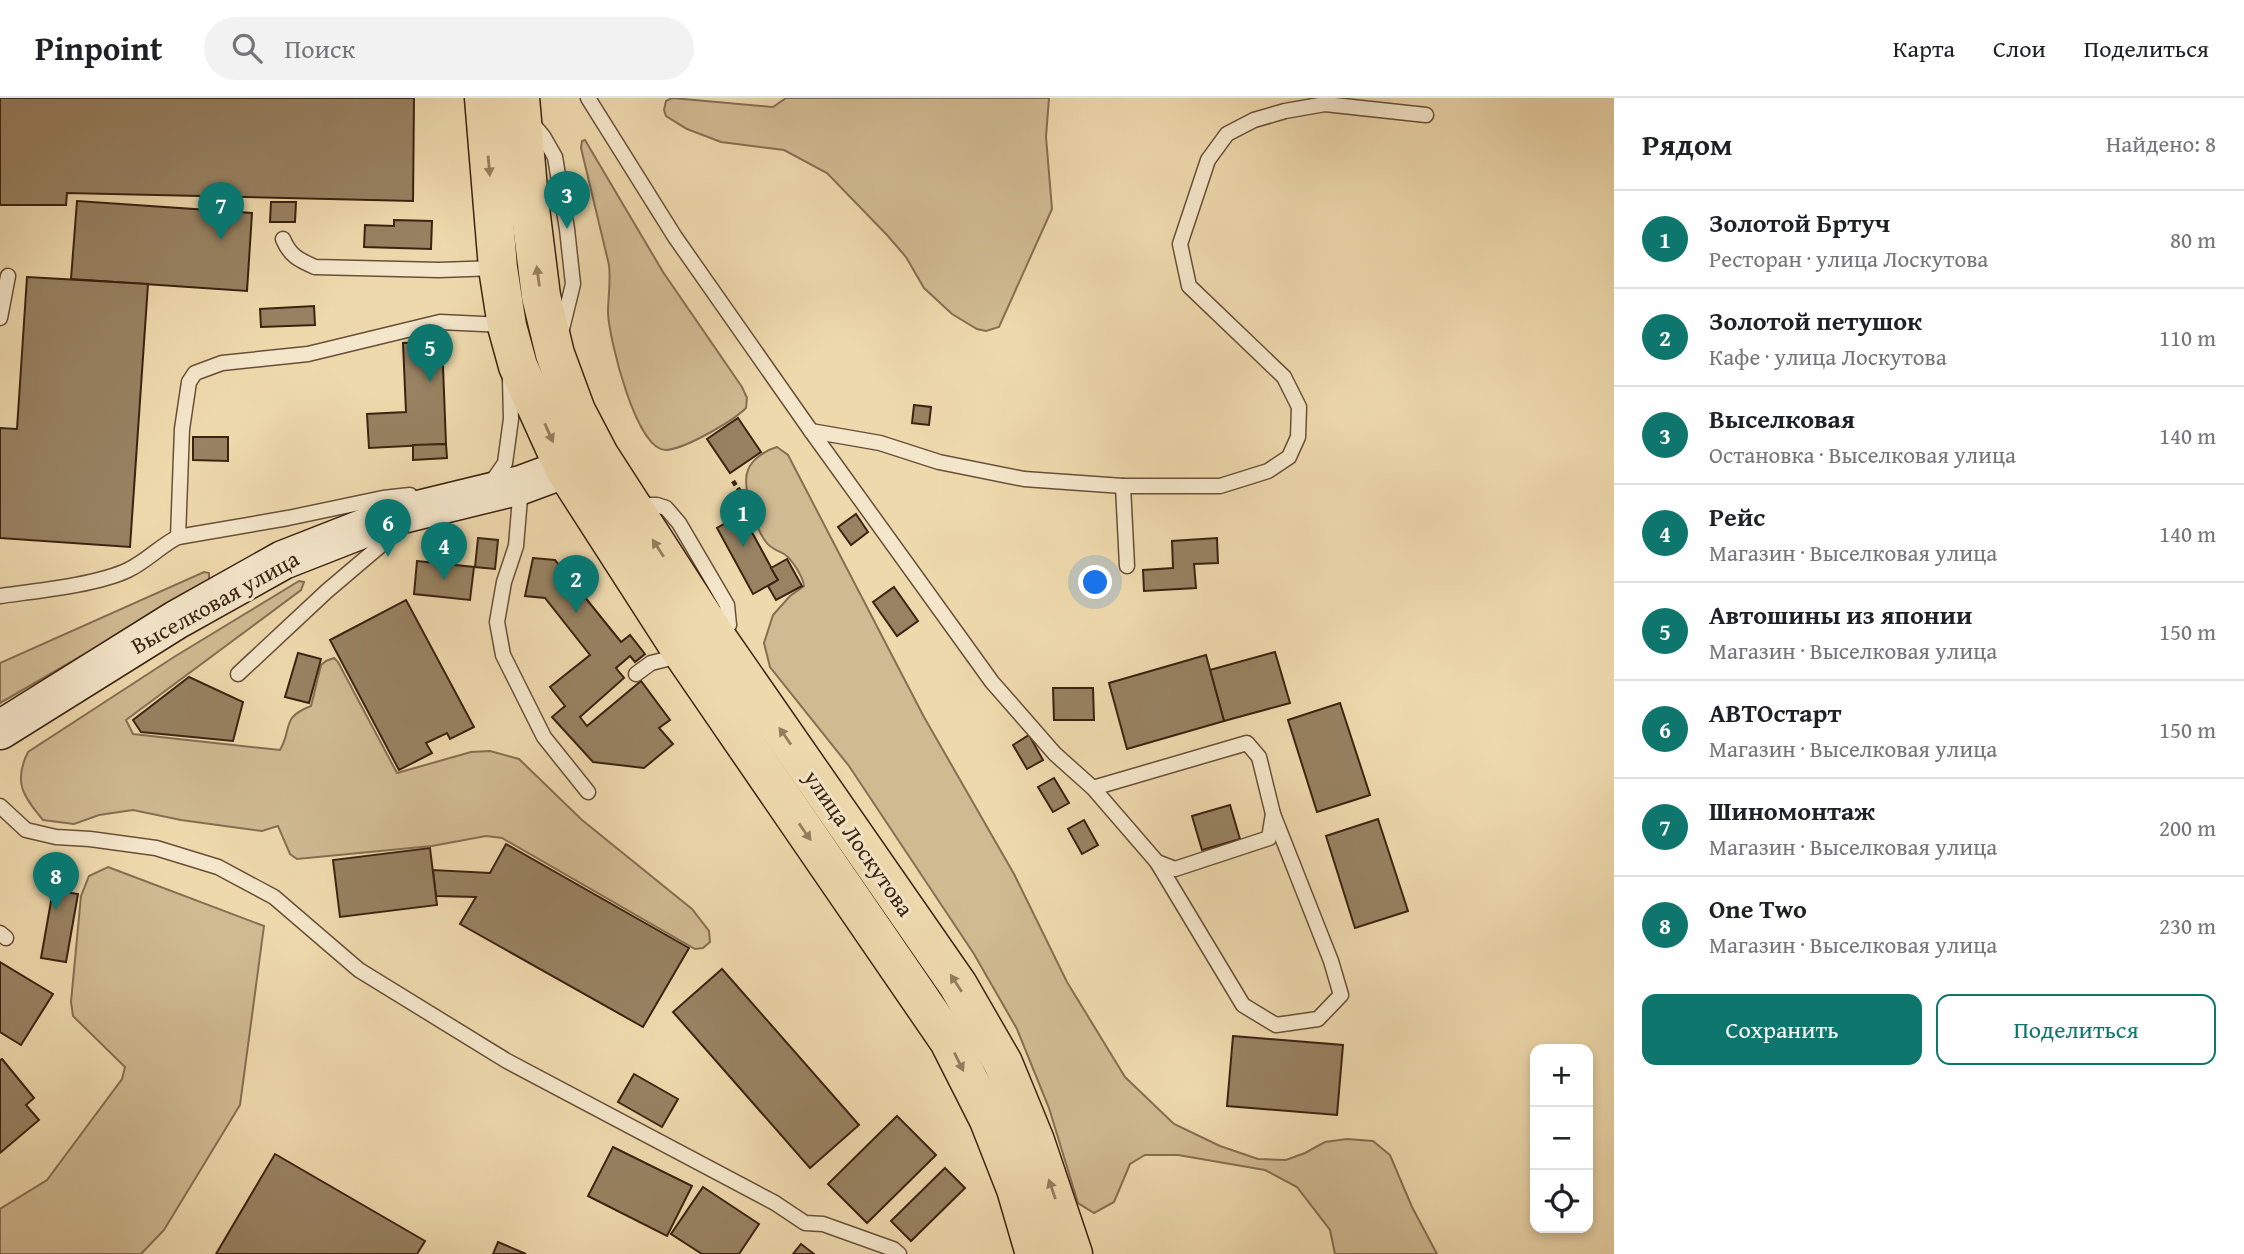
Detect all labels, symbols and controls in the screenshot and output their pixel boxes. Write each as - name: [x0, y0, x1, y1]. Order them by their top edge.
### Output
- search box: [204, 17, 694, 80]
- text: Pinpoint: [35, 24, 162, 72]
- icon: search: [228, 29, 266, 67]
- text: Поиск: [284, 29, 355, 68]
- text: Карта: [1893, 31, 1955, 66]
- text: Слои: [1993, 31, 2046, 66]
- text: Поделиться: [2084, 31, 2209, 66]
- text: Рядом: [1642, 122, 1733, 166]
- text: Найдено: 8: [2106, 127, 2216, 160]
- one-way arrow: [484, 155, 495, 177]
- pin: 3: [544, 171, 590, 229]
- pin: 7: [198, 182, 244, 240]
- text: Золотой Бртуч: [1709, 203, 1890, 242]
- text: 1: [1659, 223, 1671, 256]
- text: 80 m: [2170, 223, 2216, 256]
- text: Ресторан · улица Лоскутова: [1709, 242, 1988, 275]
- one-way arrow: [532, 265, 543, 287]
- text: Золотой петушок: [1709, 301, 1922, 340]
- text: 2: [1659, 321, 1671, 354]
- text: 110 m: [2159, 321, 2216, 354]
- pin: 5: [407, 324, 453, 382]
- text: Кафе · улица Лоскутова: [1709, 340, 1947, 373]
- text: Выселковая: [1709, 399, 1855, 438]
- text: 3: [1659, 419, 1671, 452]
- text: 140 m: [2159, 419, 2216, 452]
- one-way arrow: [544, 423, 555, 444]
- text: Остановка · Выселковая улица: [1709, 438, 2016, 471]
- pin: 1: [720, 489, 766, 547]
- text: Рейс: [1709, 497, 1765, 536]
- pin: 6: [365, 499, 411, 557]
- text: 4: [1659, 517, 1671, 550]
- text: 140 m: [2159, 517, 2216, 550]
- pin: 4: [421, 522, 467, 580]
- text: Магазин · Выселковая улица: [1709, 536, 1997, 569]
- one-way arrow: [651, 538, 664, 557]
- street label: Выселковая улица: [125, 542, 305, 661]
- pin: 2: [553, 555, 599, 613]
- your location: [1078, 565, 1112, 599]
- text: Автошины из японии: [1709, 595, 1972, 634]
- text: 5: [1659, 615, 1671, 648]
- text: 150 m: [2159, 615, 2216, 648]
- text: Магазин · Выселковая улица: [1709, 634, 1997, 667]
- text: АВТОстарт: [1709, 693, 1841, 732]
- text: 6: [1659, 713, 1671, 746]
- text: 150 m: [2159, 713, 2216, 746]
- one-way arrow: [778, 727, 792, 745]
- text: Магазин · Выселковая улица: [1709, 732, 1997, 765]
- street label: улица Лоскутова: [796, 762, 922, 923]
- text: Шиномонтаж: [1709, 791, 1875, 830]
- text: 7: [1659, 811, 1671, 844]
- text: 200 m: [2159, 811, 2216, 844]
- one-way arrow: [798, 823, 811, 842]
- text: Магазин · Выселковая улица: [1709, 830, 1997, 863]
- pin: 8: [33, 852, 79, 910]
- text: One Two: [1709, 889, 1807, 928]
- text: 8: [1659, 909, 1671, 942]
- text: 230 m: [2159, 909, 2216, 942]
- text: Магазин · Выселковая улица: [1709, 928, 1997, 961]
- one-way arrow: [950, 974, 963, 993]
- button: Сохранить: [1642, 994, 1922, 1065]
- button: Поделиться: [1936, 994, 2216, 1065]
- map controls: [1530, 1044, 1593, 1233]
- button: +: [1530, 1044, 1593, 1107]
- one-way arrow: [954, 1052, 965, 1072]
- button: −: [1530, 1107, 1593, 1170]
- button: locate: [1530, 1170, 1593, 1233]
- one-way arrow: [1046, 1179, 1057, 1200]

